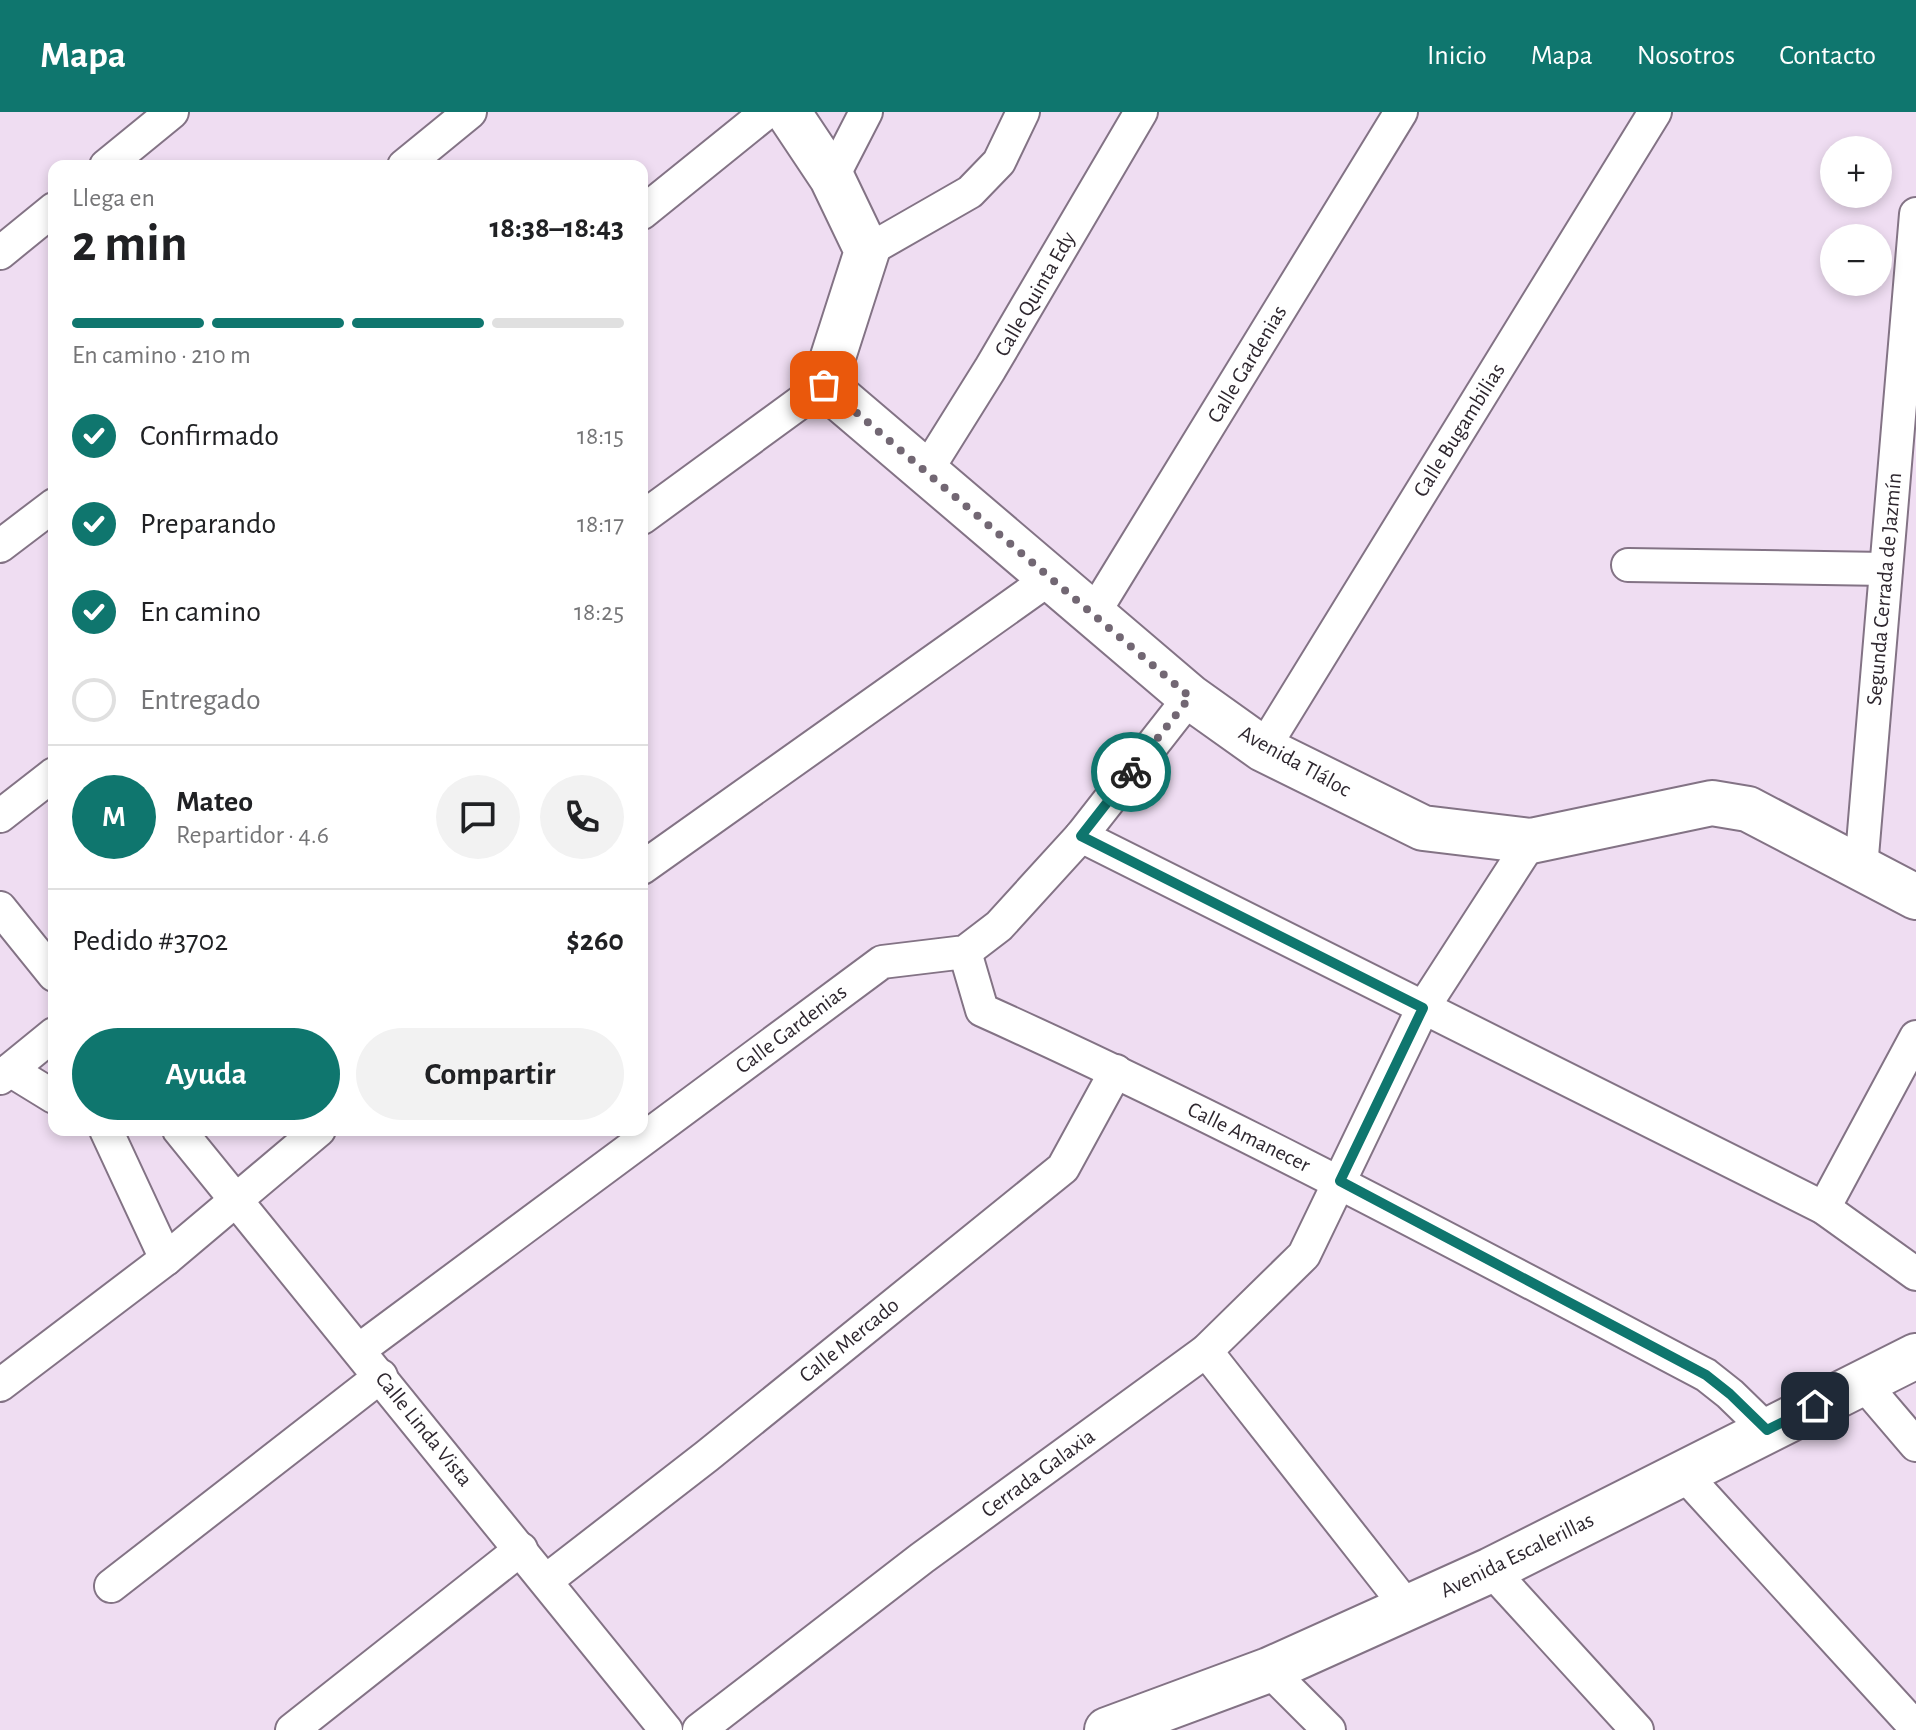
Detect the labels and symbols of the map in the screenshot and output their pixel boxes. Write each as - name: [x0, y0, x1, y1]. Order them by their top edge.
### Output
- street label: Calle Quinta Edy: [991, 227, 1080, 360]
- street label: Calle Gardenias: [1203, 301, 1291, 427]
- pin: [790, 351, 858, 419]
- street label: Calle Bugambilias: [1409, 359, 1509, 501]
- street label: Segunda Cerrada de Jazmín: [1863, 472, 1905, 706]
- street label: Avenida Tláloc: [1235, 721, 1355, 801]
- courier: [1091, 732, 1171, 812]
- street label: Calle Gardenias: [731, 980, 851, 1078]
- street label: Calle Amanecer: [1184, 1098, 1314, 1176]
- street label: Calle Mercado: [795, 1293, 903, 1387]
- street label: Calle Linda Vista: [371, 1368, 477, 1490]
- pin: [1781, 1372, 1849, 1440]
- street label: Cerrada Galaxia: [977, 1425, 1099, 1521]
- street label: Avenida Escalerillas: [1437, 1508, 1597, 1602]

